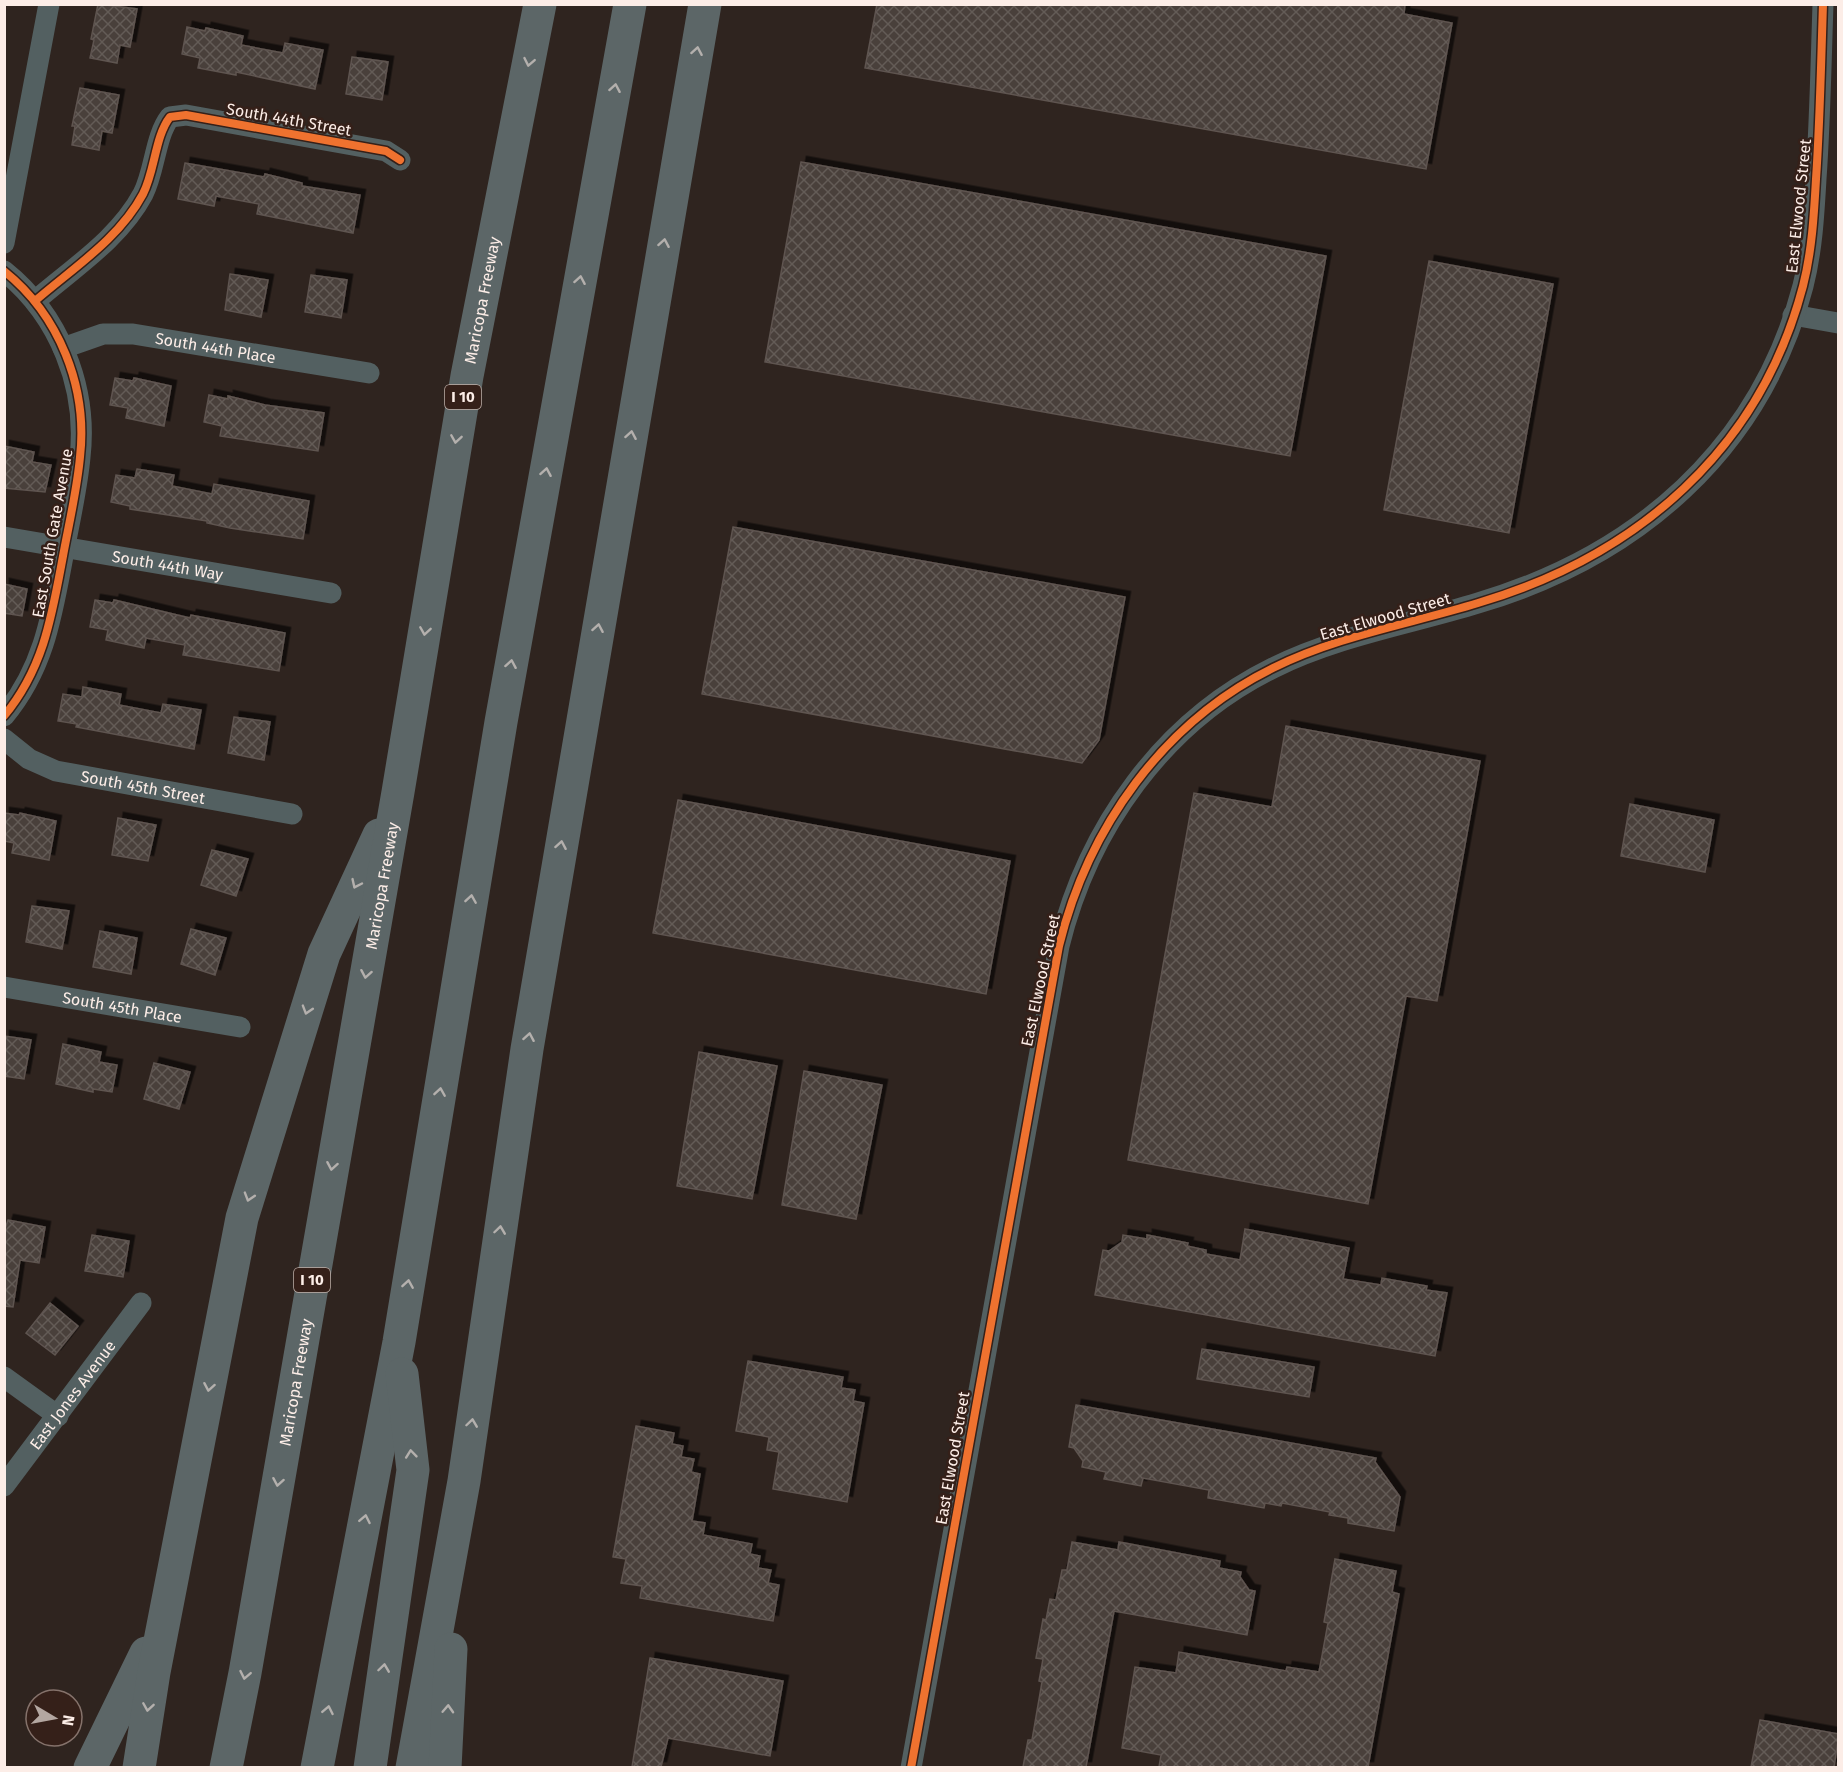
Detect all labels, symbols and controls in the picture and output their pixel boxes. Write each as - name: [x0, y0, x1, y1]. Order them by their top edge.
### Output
- one-way arrow: [690, 46, 703, 56]
- one-way arrow: [523, 57, 536, 67]
- one-way arrow: [608, 84, 621, 94]
- street label: South 44th Street: [225, 99, 353, 140]
- street label: East Elwood Street: [1782, 138, 1815, 274]
- street label: Maricopa Freeway: [461, 235, 504, 365]
- one-way arrow: [657, 239, 670, 249]
- one-way arrow: [573, 276, 586, 286]
- street label: South 44th Place: [154, 329, 277, 367]
- road number: I 10: [445, 385, 481, 409]
- one-way arrow: [624, 431, 637, 441]
- one-way arrow: [451, 434, 463, 444]
- street label: East South Gate Avenue: [28, 447, 77, 619]
- one-way arrow: [539, 467, 552, 477]
- street label: South 44th Way: [111, 547, 225, 584]
- street label: East Elwood Street: [1318, 589, 1453, 644]
- one-way arrow: [591, 623, 604, 633]
- one-way arrow: [419, 626, 432, 636]
- one-way arrow: [504, 659, 517, 669]
- street label: South 45th Street: [79, 767, 207, 808]
- street label: Maricopa Freeway: [362, 820, 403, 951]
- one-way arrow: [554, 840, 567, 850]
- one-way arrow: [352, 877, 364, 888]
- one-way arrow: [465, 895, 477, 904]
- street label: East Elwood Street: [1017, 912, 1064, 1048]
- one-way arrow: [360, 969, 373, 979]
- street label: South 45th Place: [61, 988, 183, 1027]
- one-way arrow: [302, 1004, 314, 1015]
- one-way arrow: [522, 1032, 534, 1042]
- one-way arrow: [433, 1087, 446, 1097]
- one-way arrow: [326, 1161, 338, 1171]
- one-way arrow: [244, 1191, 256, 1202]
- one-way arrow: [494, 1225, 506, 1235]
- road number: I 10: [294, 1268, 330, 1292]
- one-way arrow: [402, 1280, 414, 1289]
- street label: Maricopa Freeway: [276, 1317, 316, 1447]
- street label: East Jones Avenue: [26, 1337, 120, 1453]
- one-way arrow: [203, 1382, 216, 1392]
- street label: East Elwood Street: [931, 1390, 974, 1526]
- one-way arrow: [466, 1418, 478, 1428]
- one-way arrow: [406, 1450, 418, 1459]
- one-way arrow: [272, 1478, 284, 1487]
- one-way arrow: [358, 1514, 371, 1524]
- one-way arrow: [378, 1663, 390, 1673]
- one-way arrow: [239, 1669, 252, 1679]
- north arrow: [24, 1688, 84, 1748]
- one-way arrow: [143, 1703, 155, 1712]
- one-way arrow: [321, 1705, 334, 1715]
- one-way arrow: [441, 1705, 454, 1714]
- text: N: [58, 1714, 79, 1727]

